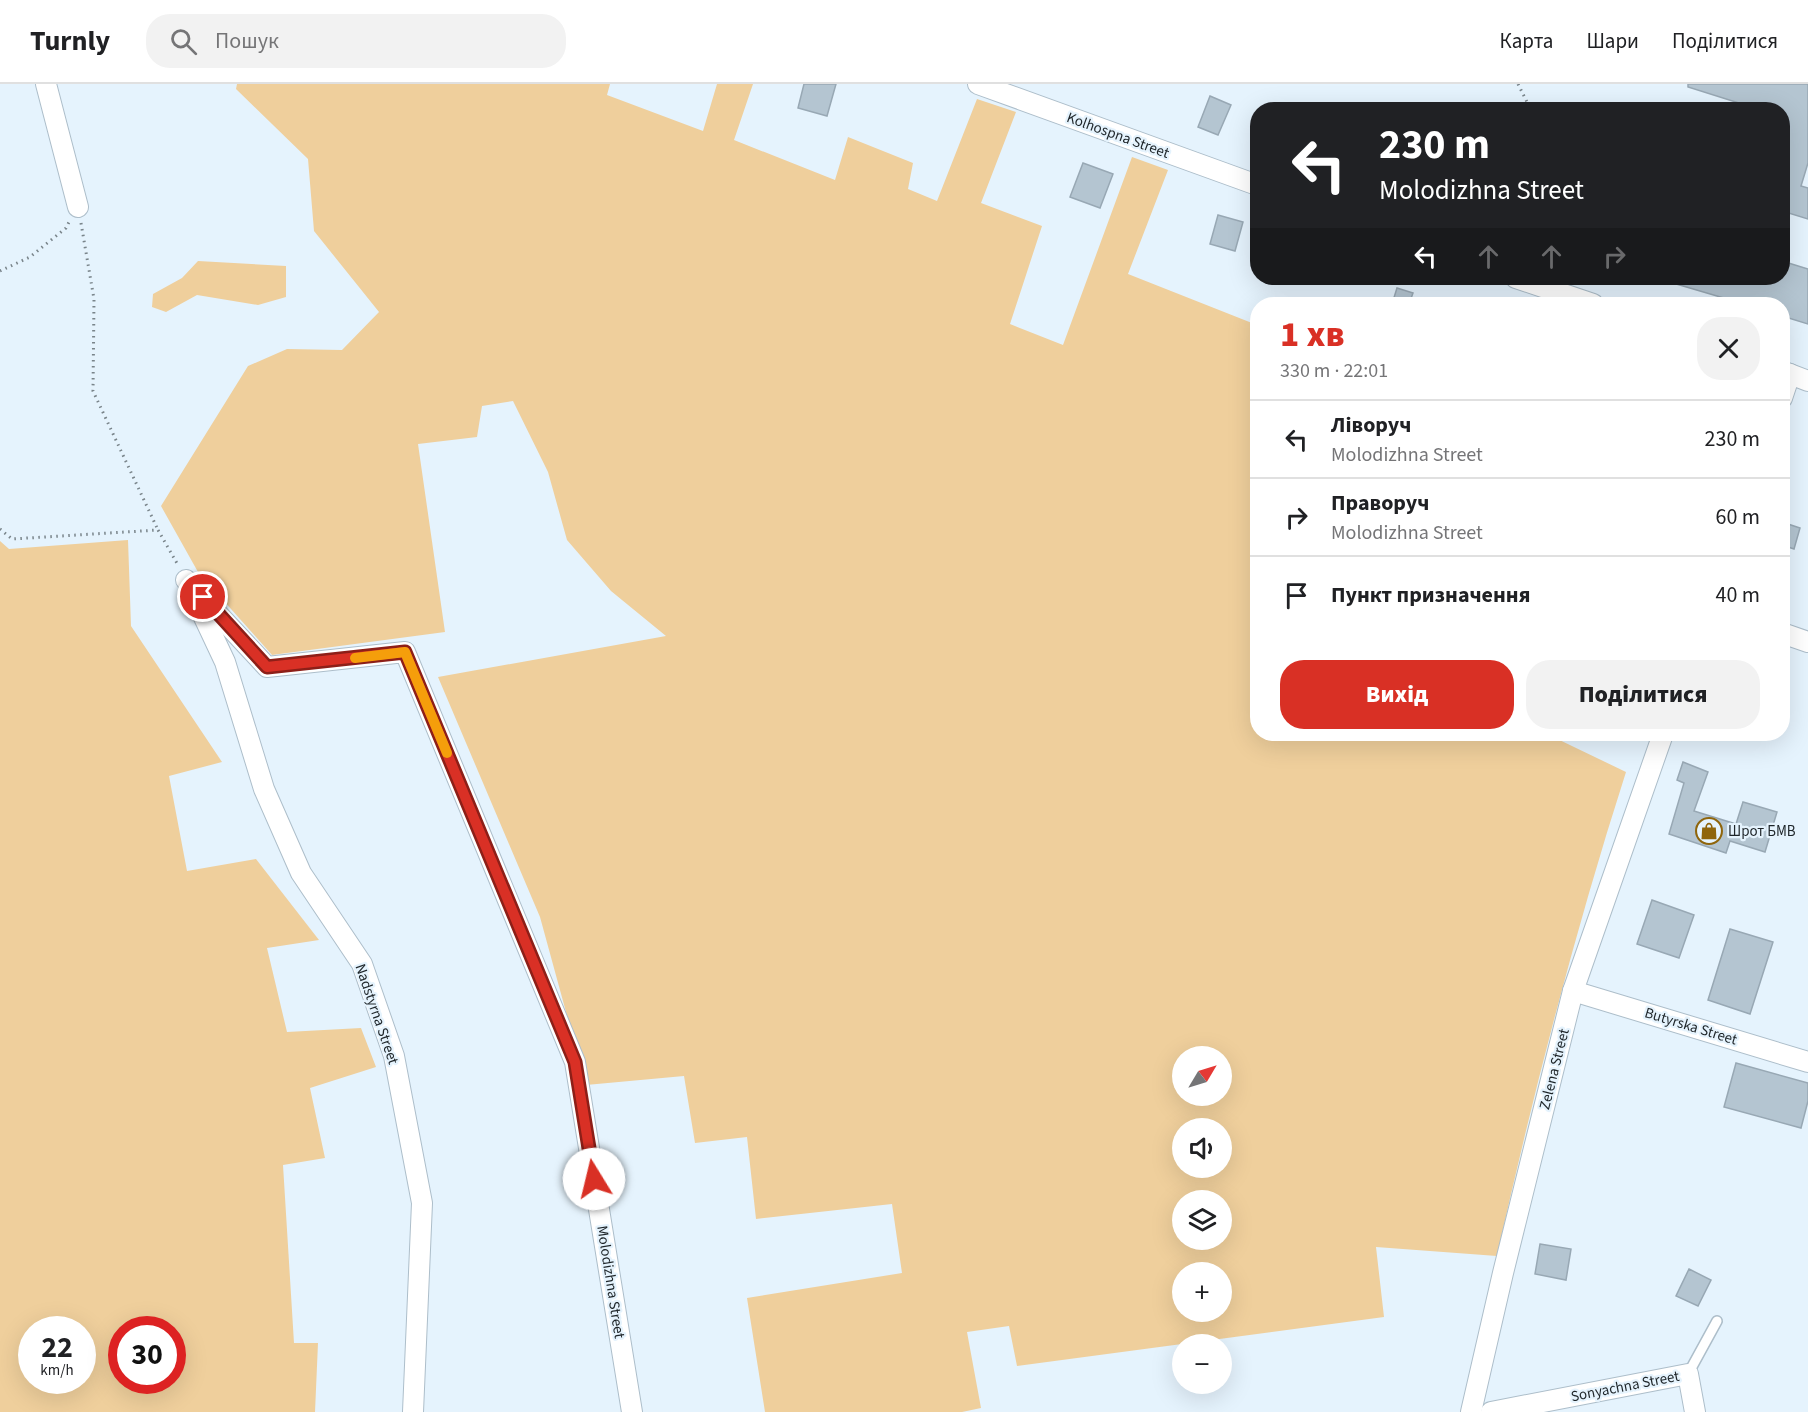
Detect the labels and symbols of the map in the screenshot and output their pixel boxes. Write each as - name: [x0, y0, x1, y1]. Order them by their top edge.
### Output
- street label: Kolhospna Street: [1064, 107, 1172, 164]
- pin: [177, 571, 228, 622]
- shop icon: Шрот БМВ: [1694, 816, 1724, 846]
- place label: Шрот БМВ: [1728, 821, 1796, 842]
- street label: Nadstyrna Street: [349, 961, 404, 1067]
- street label: Butyrska Street: [1642, 1002, 1740, 1051]
- street label: Zelena Street: [1534, 1026, 1575, 1112]
- north arrow: [1172, 1046, 1232, 1106]
- position arrow: [562, 1147, 626, 1211]
- street label: Molodizhna Street: [591, 1224, 630, 1340]
- speed limit sign: 30: [108, 1316, 186, 1394]
- street label: Sonyachna Street: [1569, 1366, 1681, 1407]

